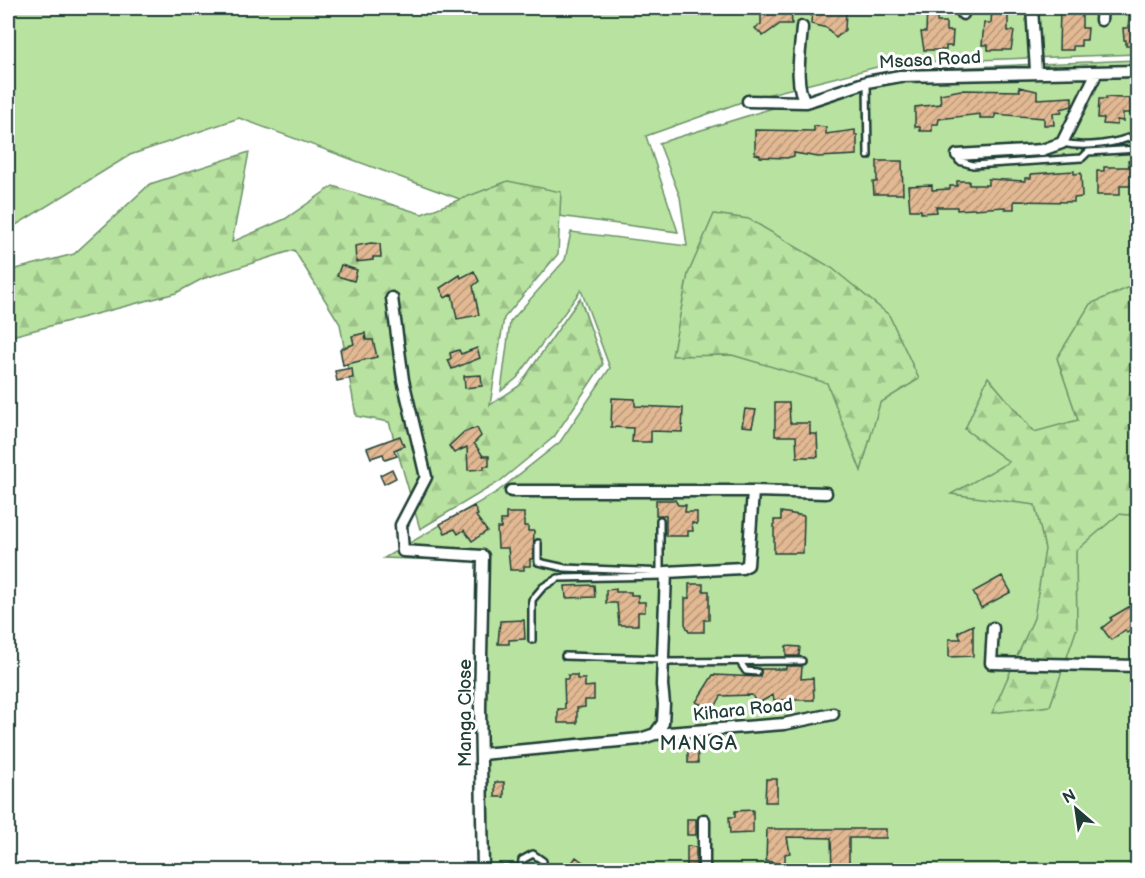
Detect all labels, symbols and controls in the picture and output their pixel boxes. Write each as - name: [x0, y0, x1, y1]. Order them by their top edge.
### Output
- street label: Msasa Road: [878, 47, 982, 73]
- street label: Manga Close: [455, 659, 476, 767]
- street label: Kihara Road: [692, 694, 794, 726]
- district label: MANGA: [660, 732, 738, 756]
- north arrow: [1046, 779, 1106, 839]
- text: N: [1060, 786, 1079, 808]

